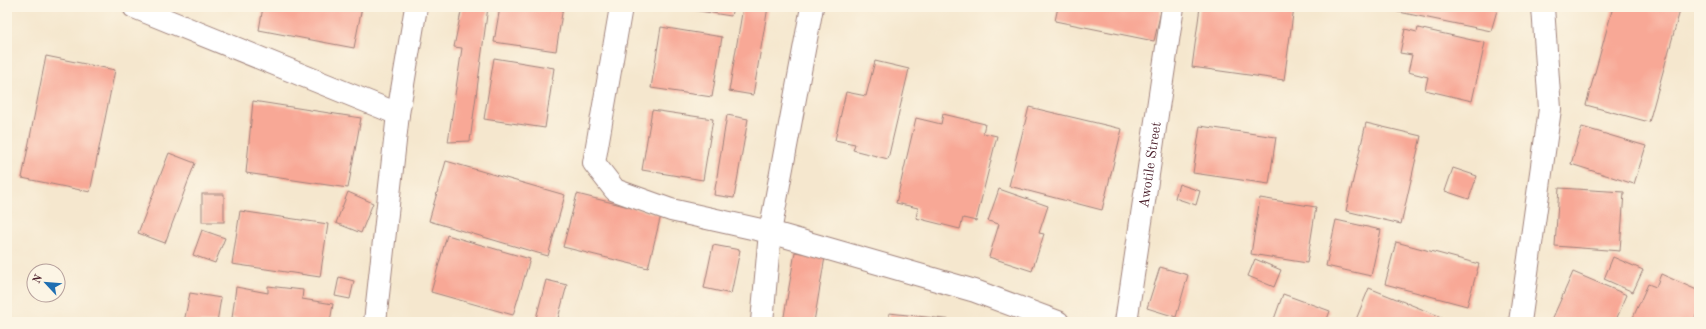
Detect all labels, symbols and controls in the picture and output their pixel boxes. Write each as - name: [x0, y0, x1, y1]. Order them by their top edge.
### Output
- street label: Awotile Street: [1137, 121, 1164, 209]
- north arrow: [26, 263, 66, 303]
- text: N: [32, 273, 45, 285]

